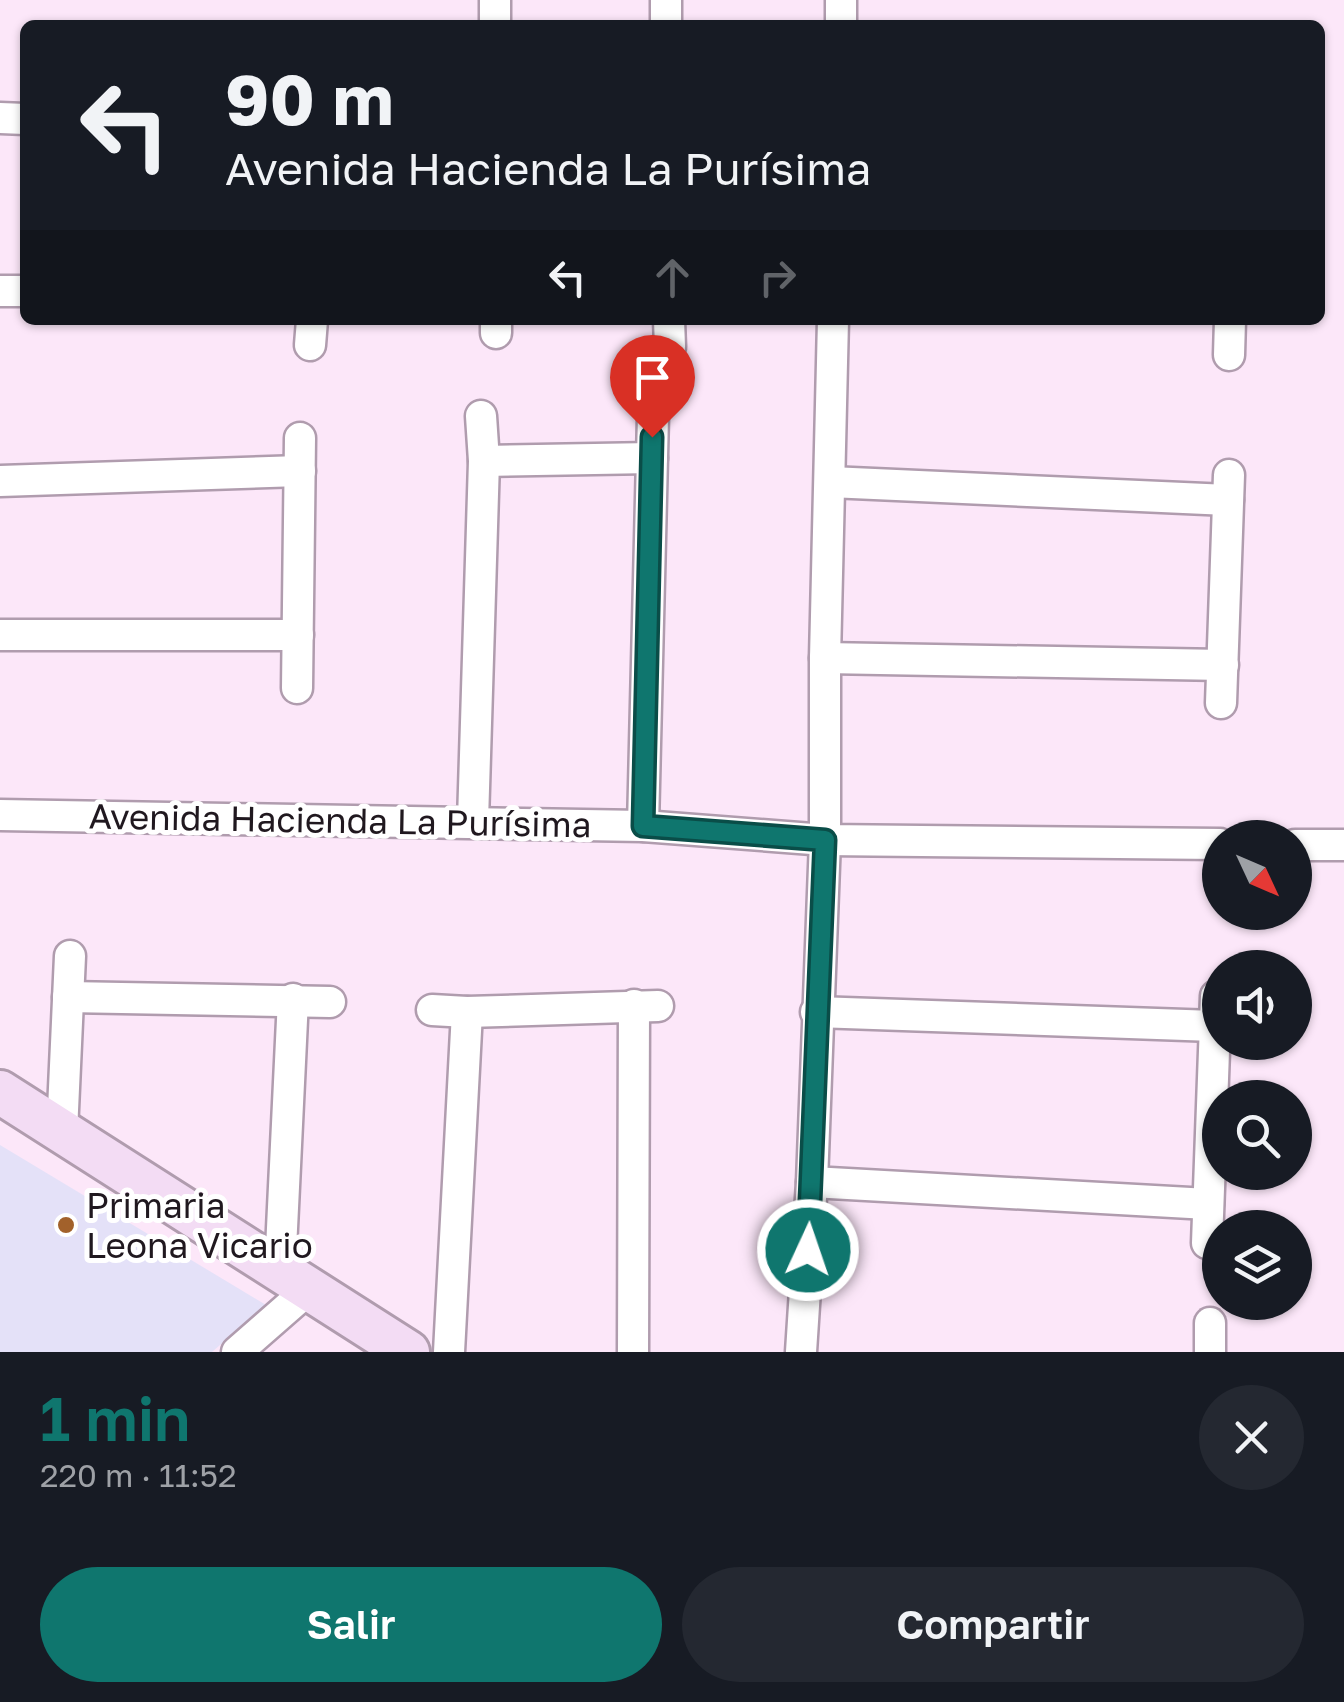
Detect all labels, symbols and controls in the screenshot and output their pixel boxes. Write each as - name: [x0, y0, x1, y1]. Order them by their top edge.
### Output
- text: 90 m: [225, 56, 394, 140]
- icon: left: [60, 60, 190, 190]
- text: Avenida Hacienda La Purísima: [225, 141, 872, 195]
- icon: left: [540, 250, 595, 305]
- icon: ahead: [645, 250, 700, 305]
- icon: right: [750, 250, 805, 305]
- pin: [610, 335, 695, 438]
- icon: arrive: [625, 350, 680, 405]
- street label: Avenida Hacienda La Purísima: [88, 795, 592, 845]
- north arrow: [1202, 820, 1312, 930]
- map controls: [1202, 820, 1312, 1320]
- button: sound: [1202, 950, 1312, 1060]
- button: search: [1202, 1080, 1312, 1190]
- place label: Primaria Leona Vicario: [86, 1184, 313, 1266]
- position arrow: [756, 1198, 860, 1302]
- button: layers: [1202, 1210, 1312, 1320]
- marker: Primaria Leona Vicario: [55, 1214, 77, 1236]
- text: 1 min: [40, 1382, 190, 1454]
- button: close: [1199, 1385, 1304, 1490]
- text: 220 m · 11:52: [40, 1456, 237, 1494]
- button: Salir: [40, 1567, 662, 1682]
- button: Compartir: [682, 1567, 1304, 1682]

